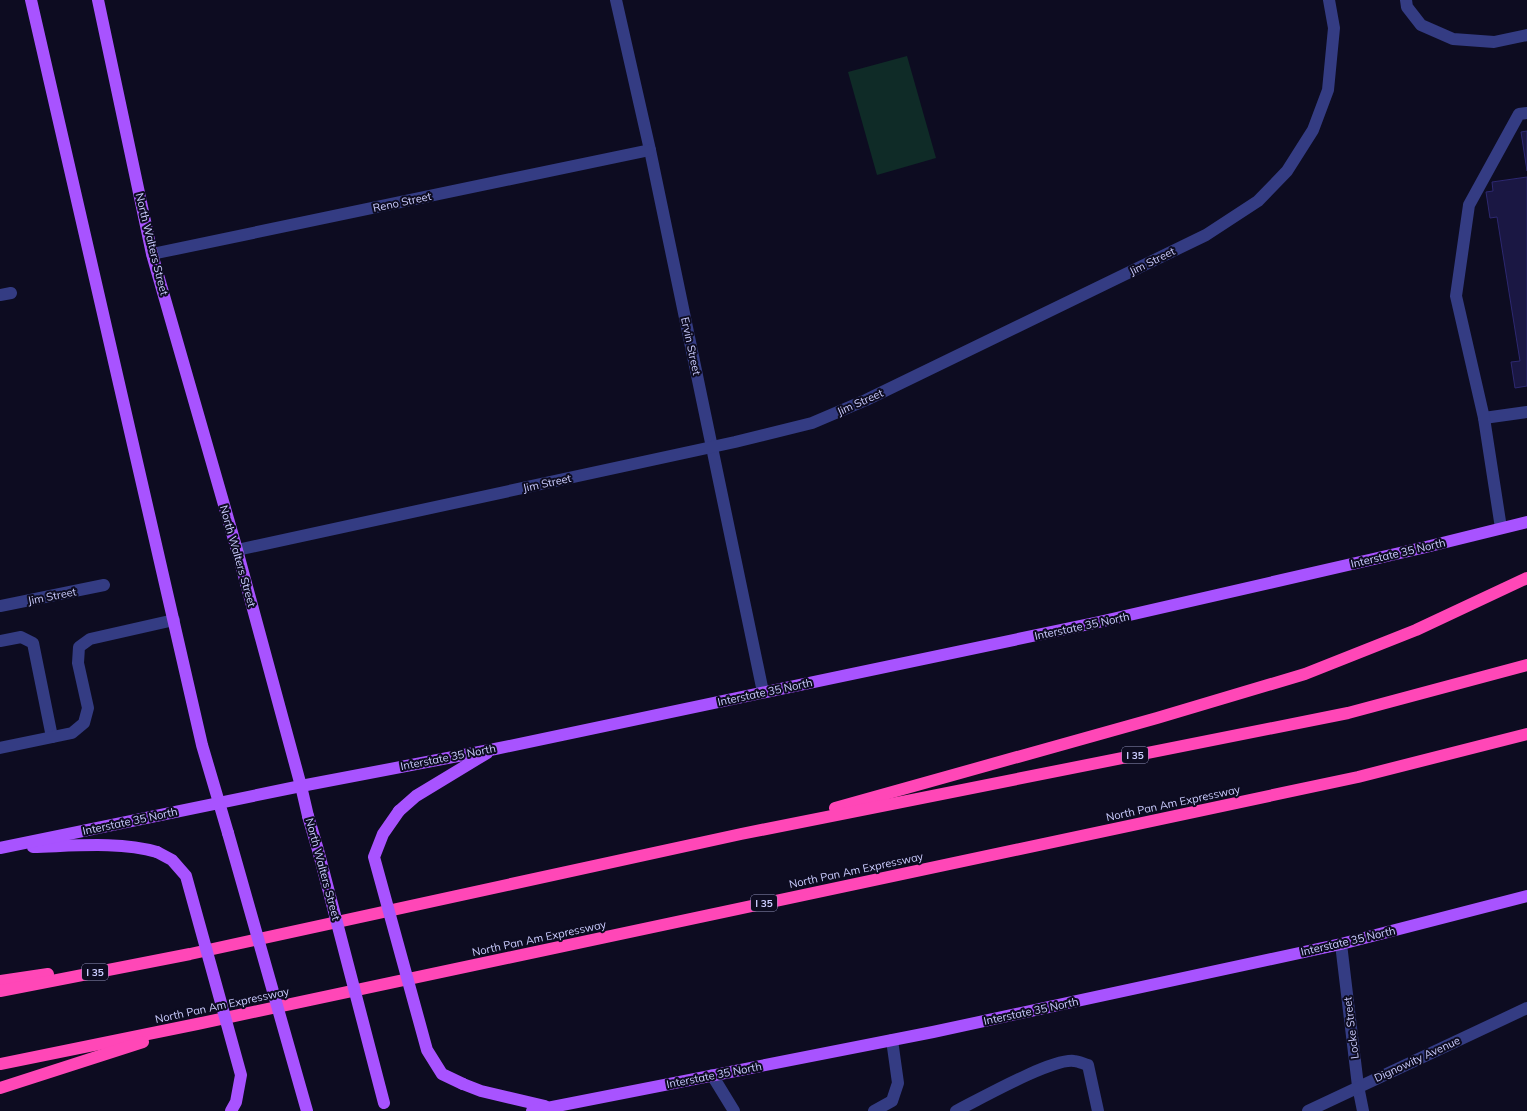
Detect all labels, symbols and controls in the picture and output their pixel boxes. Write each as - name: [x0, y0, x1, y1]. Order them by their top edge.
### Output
- street label: Reno Street: [371, 189, 433, 215]
- street label: North Walters Street: [132, 191, 172, 297]
- street label: Jim Street: [1127, 244, 1177, 278]
- street label: Ervin Street: [678, 316, 704, 376]
- street label: Jim Street: [835, 386, 885, 418]
- street label: Jim Street: [521, 471, 573, 495]
- street label: North Walters Street: [217, 503, 259, 609]
- street label: Interstate 35 North: [1349, 535, 1447, 571]
- street label: Jim Street: [27, 584, 78, 608]
- street label: Interstate 35 North: [1033, 609, 1131, 643]
- street label: Interstate 35 North: [716, 675, 814, 709]
- street label: Interstate 35 North: [399, 741, 497, 773]
- road number: I 35: [1122, 747, 1148, 763]
- street label: North Pan Am Expressway: [1105, 782, 1242, 824]
- street label: Interstate 35 North: [81, 804, 179, 838]
- street label: North Walters Street: [303, 816, 343, 922]
- street label: North Pan Am Expressway: [788, 849, 925, 891]
- road number: I 35: [751, 895, 777, 911]
- street label: North Pan Am Expressway: [471, 917, 608, 959]
- street label: Interstate 35 North: [1299, 923, 1397, 959]
- road number: I 35: [82, 964, 108, 980]
- street label: North Pan Am Expressway: [154, 984, 291, 1026]
- street label: Interstate 35 North: [982, 994, 1080, 1028]
- street label: Locke Street: [1340, 996, 1362, 1060]
- street label: Dignowity Avenue: [1372, 1033, 1462, 1085]
- street label: Interstate 35 North: [665, 1059, 763, 1091]

